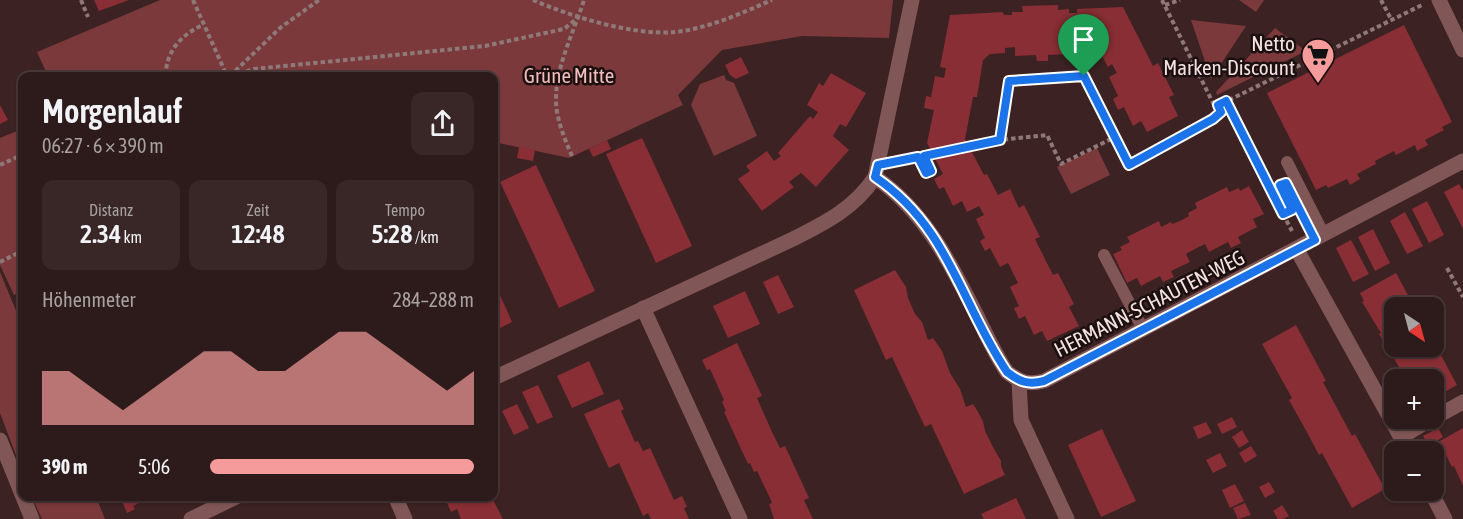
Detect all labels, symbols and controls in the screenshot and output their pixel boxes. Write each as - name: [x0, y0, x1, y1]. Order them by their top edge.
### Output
- pin: [1058, 14, 1109, 76]
- icon: arrive: [1067, 23, 1100, 56]
- place label: Netto Marken-Discount: [1163, 31, 1295, 79]
- supermarket icon: Netto Marken-Discount: [1300, 37, 1336, 84]
- park label: Grüne Mitte: [524, 63, 614, 87]
- text: Morgenlauf: [42, 92, 182, 130]
- button: share: [411, 92, 474, 155]
- text: 06:27 · 6 × 390 m: [42, 134, 164, 157]
- text: Distanz: [89, 201, 133, 219]
- text: Zeit: [247, 201, 269, 219]
- text: Tempo: [385, 201, 425, 219]
- text: 2.34: [80, 219, 121, 249]
- text: 12:48: [231, 219, 285, 249]
- text: 5:28: [371, 219, 413, 249]
- text: km: [121, 228, 142, 246]
- text: /km: [413, 228, 439, 246]
- street label: HERMANN-SCHAUTEN-WEG: [1050, 245, 1248, 361]
- text: Höhenmeter: [42, 288, 136, 311]
- text: 284–288 m: [392, 288, 474, 311]
- north arrow: [1384, 297, 1444, 357]
- map controls: [1384, 297, 1444, 501]
- button: +: [1384, 369, 1444, 429]
- button: −: [1384, 441, 1444, 501]
- text: 390 m: [42, 455, 87, 478]
- text: 5:06: [138, 455, 170, 478]

